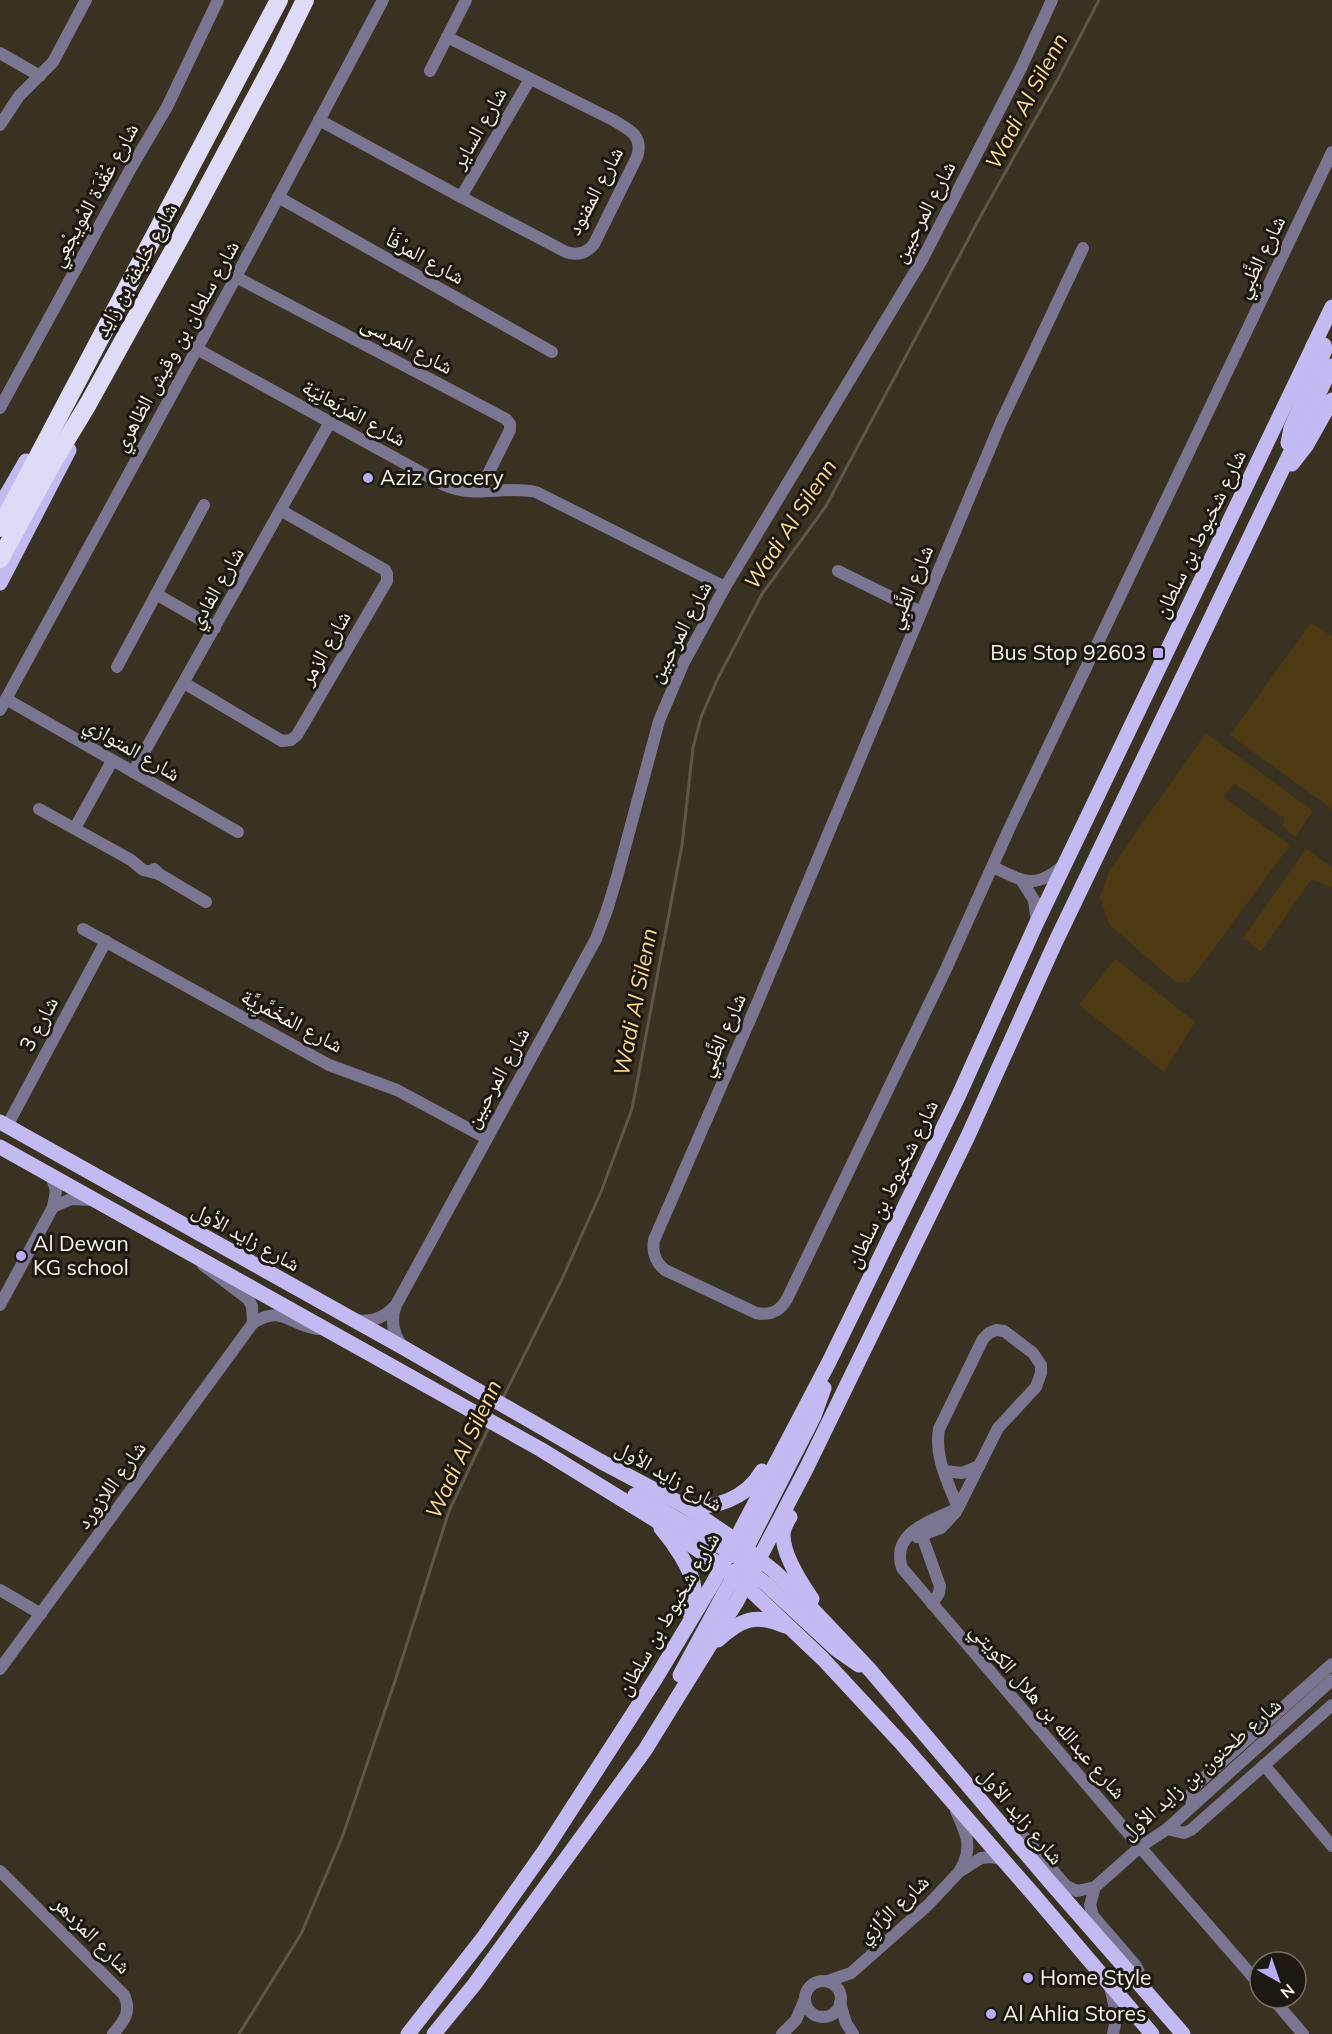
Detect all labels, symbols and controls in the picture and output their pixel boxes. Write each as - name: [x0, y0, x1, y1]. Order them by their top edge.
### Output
- water label: Wadi Al Silenn: [979, 28, 1073, 174]
- street label: شارع الساير: [444, 82, 513, 174]
- street label: شارع عُقْدَة المُوِيجْعِي: [43, 118, 147, 273]
- street label: شارع المفنود: [560, 142, 629, 240]
- street label: شارع المرحبين: [886, 156, 962, 267]
- street label: شارع خليفة بن زايد: [88, 198, 183, 341]
- street label: شارع الظَّبِي: [1228, 211, 1294, 304]
- street label: شارع المرْفَأ: [381, 225, 469, 290]
- street label: شارع سلطان بن وقيش الظاهري: [106, 235, 248, 458]
- street label: شارع المرسى: [357, 309, 458, 380]
- street label: شارع المَربَعانِيّة: [298, 373, 411, 452]
- street label: شارع شخبوط بن سلطان: [1147, 445, 1252, 622]
- water label: Wadi Al Silenn: [738, 454, 842, 594]
- place label: Aziz Grocery: [380, 464, 504, 490]
- marker: Aziz Grocery: [361, 471, 375, 485]
- street label: شارع الظَّبِي: [880, 541, 942, 634]
- street label: شارع الفادي: [181, 542, 253, 635]
- street label: شارع المرحبين: [642, 576, 718, 687]
- street label: شارع الزمر: [292, 606, 357, 691]
- place label: Bus Stop 92603: [990, 639, 1146, 665]
- marker: Bus Stop 92603: [1151, 646, 1165, 660]
- street label: شارع المتوازي: [78, 710, 185, 790]
- water label: Wadi Al Silenn: [607, 926, 663, 1078]
- street label: شارع المْخَمَّرِيَّة: [235, 982, 348, 1061]
- street label: شارع الظَّبِي: [691, 989, 755, 1082]
- street label: شارع 3: [13, 992, 64, 1056]
- street label: شارع المرحبين: [458, 1023, 535, 1133]
- street label: شارع شخبوط بن سلطان: [839, 1095, 944, 1272]
- street label: شارع زايد الأول: [188, 1196, 305, 1277]
- place label: Al Dewan KG school: [33, 1230, 129, 1280]
- marker: Al Dewan KG school: [14, 1249, 28, 1263]
- water label: Wadi Al Silenn: [419, 1375, 507, 1523]
- street label: شارع زايد الأول: [611, 1434, 728, 1517]
- street label: شارع اللازورد: [70, 1435, 152, 1534]
- street label: شارع شخبوط بن سلطان: [610, 1527, 725, 1700]
- street label: شارع عبدالله بن هلال الكويتي: [962, 1617, 1132, 1807]
- street label: شارع طحنون بن زايد الأول: [1115, 1691, 1287, 1846]
- street label: شارع زايد الأول: [973, 1761, 1070, 1870]
- street label: شارع الرَّازِي: [851, 1868, 937, 1951]
- street label: شارع المزدهر: [47, 1889, 137, 1979]
- north arrow: [1248, 1950, 1308, 2010]
- place label: Home Style: [1040, 1964, 1152, 1990]
- marker: Home Style: [1021, 1971, 1035, 1985]
- text: N: [1277, 1980, 1299, 2003]
- place label: Al Ahlia Stores: [1003, 2000, 1146, 2026]
- marker: Al Ahlia Stores: [984, 2007, 998, 2021]

